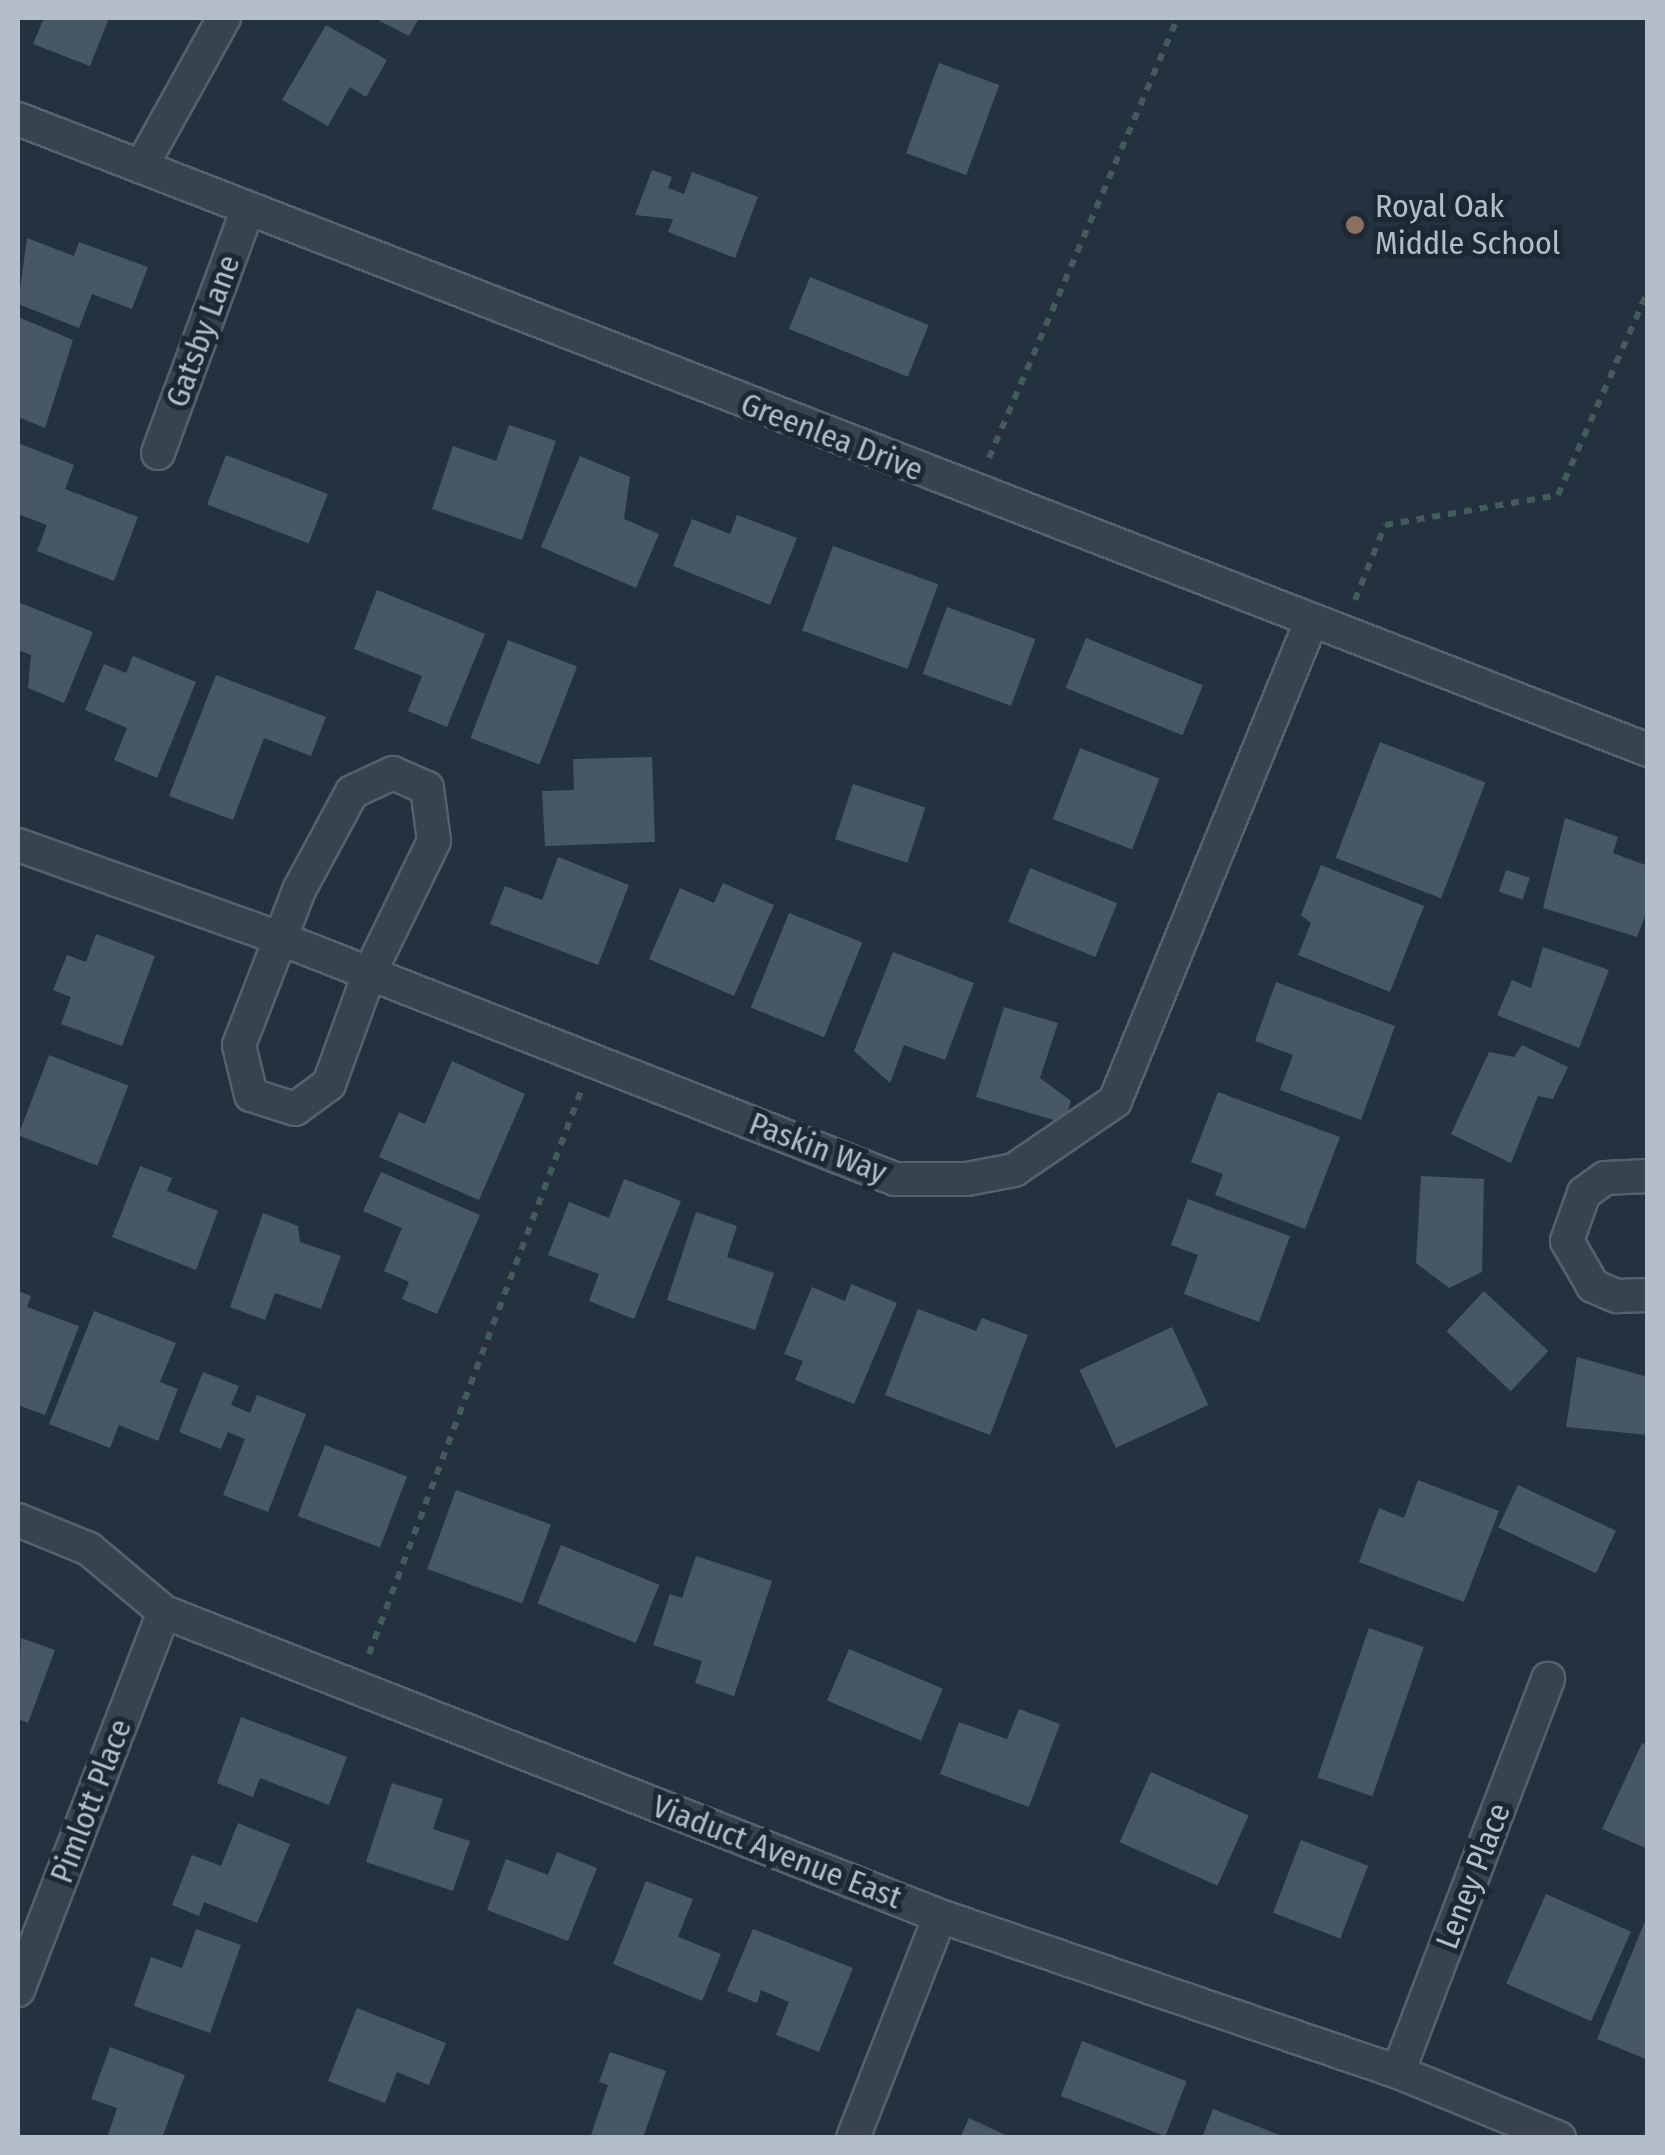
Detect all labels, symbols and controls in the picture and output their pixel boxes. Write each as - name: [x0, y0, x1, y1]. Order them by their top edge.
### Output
- place label: Royal Oak Middle School: [1375, 188, 1560, 263]
- marker: Royal Oak Middle School: [1344, 214, 1366, 236]
- street label: Gatsby Lane: [158, 250, 248, 412]
- street label: Greenlea Drive: [736, 385, 928, 489]
- street label: Paskin Way: [744, 1104, 892, 1192]
- street label: Pimlott Place: [42, 1714, 140, 1888]
- street label: Viaduct Avenue East: [647, 1787, 907, 1917]
- street label: Leney Place: [1428, 1798, 1518, 1954]

